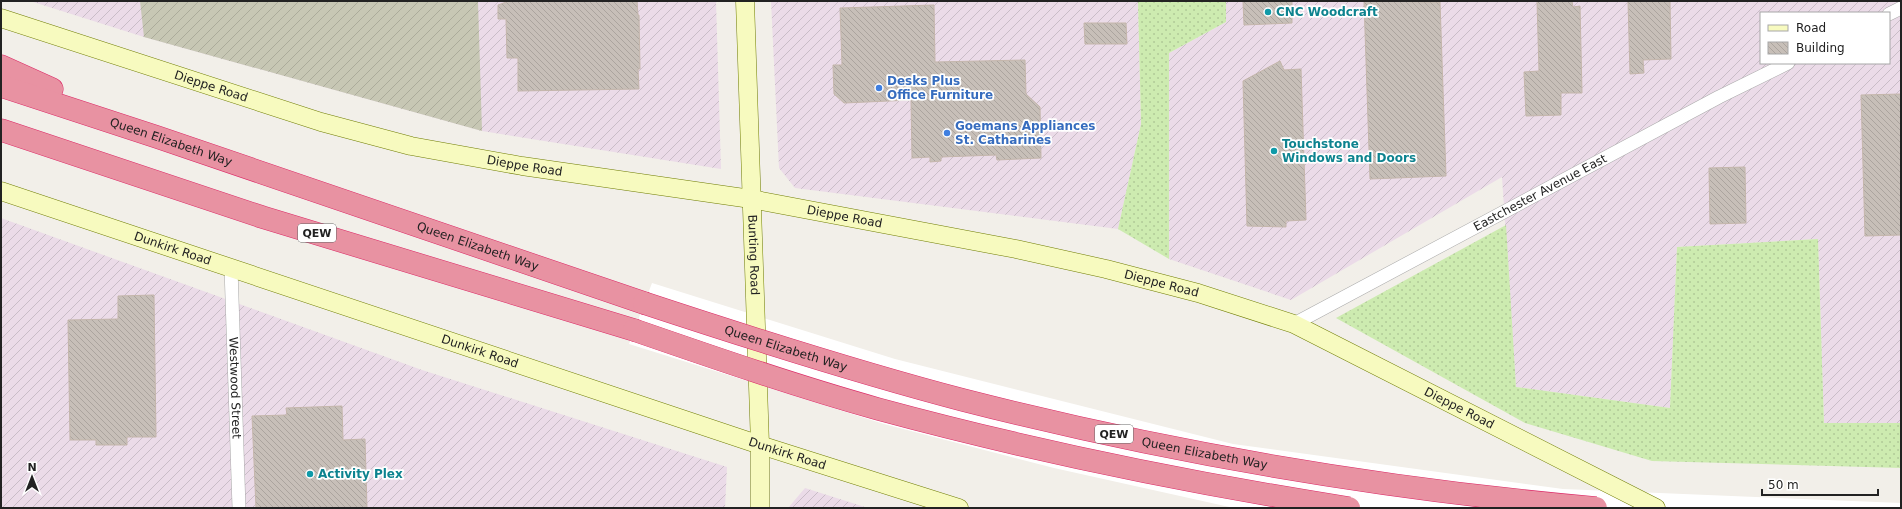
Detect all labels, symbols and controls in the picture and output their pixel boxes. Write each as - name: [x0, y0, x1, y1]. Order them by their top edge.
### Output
- place label: CNC Woodcraft: [1276, 5, 1378, 19]
- marker: CNC Woodcraft: [1263, 7, 1273, 17]
- legend: [1760, 12, 1890, 64]
- text: Road: [1796, 21, 1826, 35]
- text: Building: [1796, 41, 1845, 55]
- street label: Dieppe Road: [173, 68, 250, 105]
- place label: Desks Plus Office Furniture: [887, 74, 993, 102]
- marker: Desks Plus Office Furniture: [874, 83, 884, 93]
- street label: Queen Elizabeth Way: [108, 115, 234, 169]
- place label: Goemans Appliances St. Catharines: [955, 119, 1095, 147]
- marker: Goemans Appliances St. Catharines: [942, 128, 952, 138]
- place label: Touchstone Windows and Doors: [1282, 137, 1416, 165]
- marker: Touchstone Windows and Doors: [1269, 146, 1279, 156]
- street label: Eastchester Avenue East: [1471, 151, 1609, 234]
- street label: Dieppe Road: [486, 153, 563, 179]
- street label: Dieppe Road: [806, 203, 884, 231]
- street label: Bunting Road: [745, 214, 762, 295]
- street label: Queen Elizabeth Way: [415, 219, 541, 274]
- road number: QEW: [298, 224, 336, 242]
- street label: Dunkirk Road: [132, 229, 213, 268]
- street label: Dieppe Road: [1123, 267, 1200, 300]
- street label: Queen Elizabeth Way: [723, 323, 849, 374]
- street label: Dunkirk Road: [439, 332, 520, 371]
- street label: Westwood Street: [226, 337, 244, 439]
- street label: Dieppe Road: [1422, 384, 1497, 432]
- road number: QEW: [1095, 425, 1133, 443]
- street label: Queen Elizabeth Way: [1140, 434, 1269, 472]
- street label: Dunkirk Road: [747, 435, 828, 472]
- north arrow: [12, 457, 52, 497]
- text: N: [27, 461, 37, 474]
- place label: Activity Plex: [318, 467, 403, 481]
- marker: Activity Plex: [305, 469, 315, 479]
- scale bar: [1762, 471, 1878, 497]
- text: 50 m: [1768, 478, 1799, 492]

